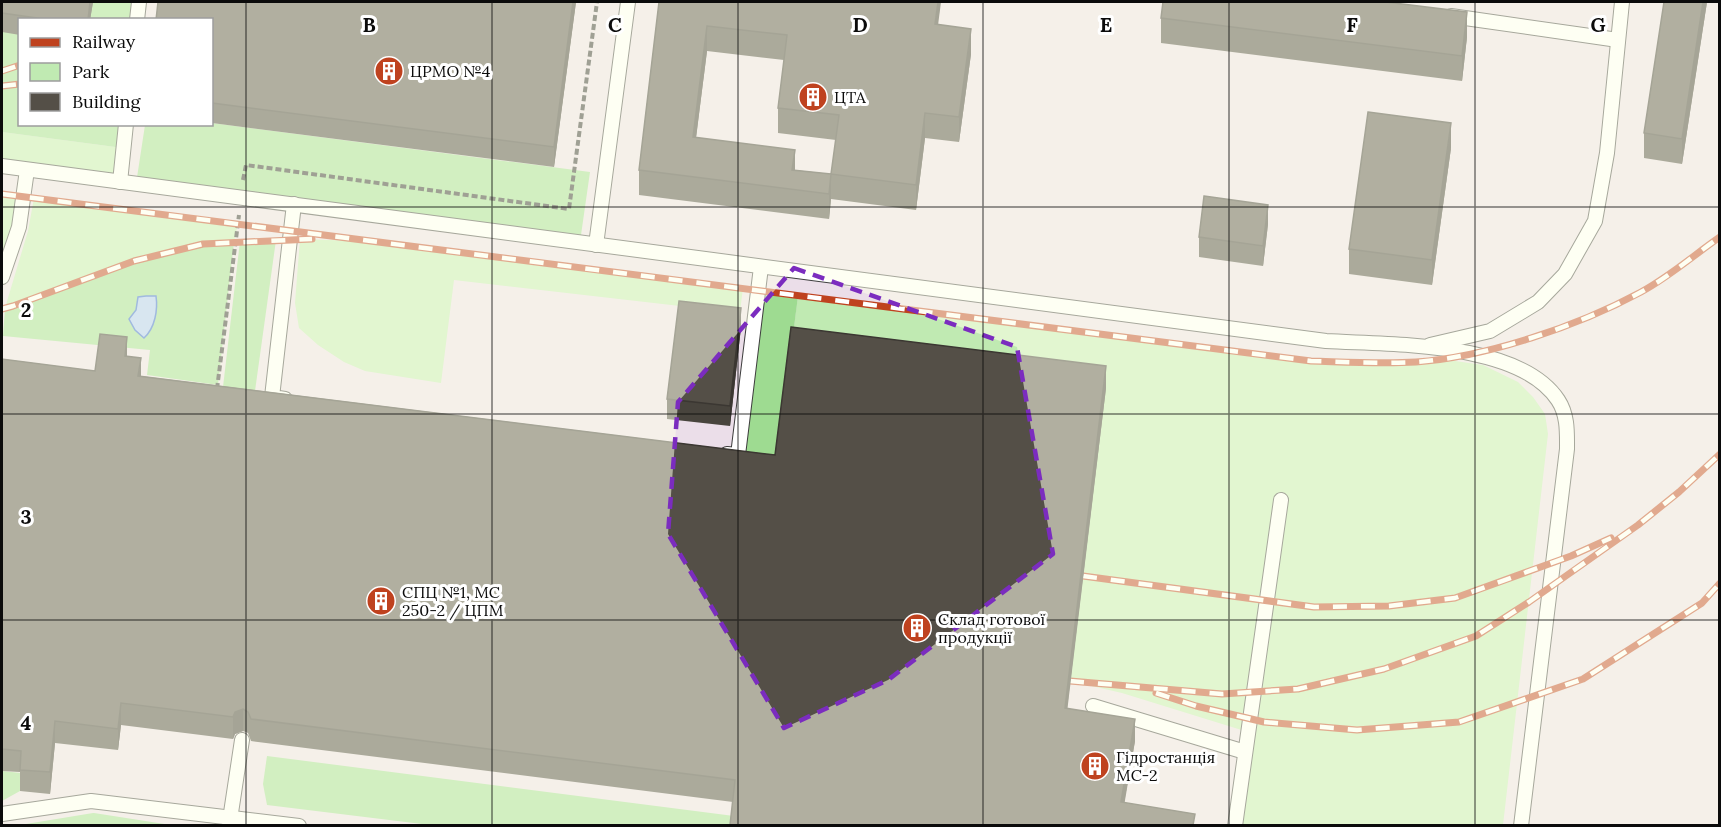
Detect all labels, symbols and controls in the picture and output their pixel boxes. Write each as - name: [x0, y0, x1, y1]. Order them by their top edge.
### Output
- text: B: [362, 12, 376, 37]
- text: C: [608, 12, 622, 37]
- text: D: [852, 12, 868, 37]
- text: E: [1100, 12, 1112, 37]
- text: F: [1346, 12, 1358, 37]
- text: G: [1590, 12, 1606, 37]
- legend: [18, 18, 213, 126]
- text: Railway: [72, 30, 136, 53]
- building icon: ЦРМО №4: [373, 55, 405, 87]
- text: Park: [72, 60, 110, 83]
- place label: ЦРМО №4: [410, 61, 491, 81]
- building icon: ЦТА: [797, 81, 829, 113]
- place label: ЦТА: [834, 87, 867, 107]
- text: Building: [72, 90, 142, 113]
- text: 2: [21, 297, 31, 322]
- text: 3: [20, 504, 32, 529]
- place label: СПЦ №1, МС 250-2 / ЦПМ: [402, 582, 504, 621]
- building icon: СПЦ №1, МС 250-2 / ЦПМ: [365, 585, 397, 617]
- place label: Склад готової продукції: [938, 609, 1046, 647]
- building icon: Склад готової продукції: [901, 612, 933, 644]
- text: 4: [21, 710, 32, 735]
- place label: Гідростанція МС-2: [1116, 747, 1215, 785]
- building icon: Гідростанція МС-2: [1079, 750, 1111, 782]

